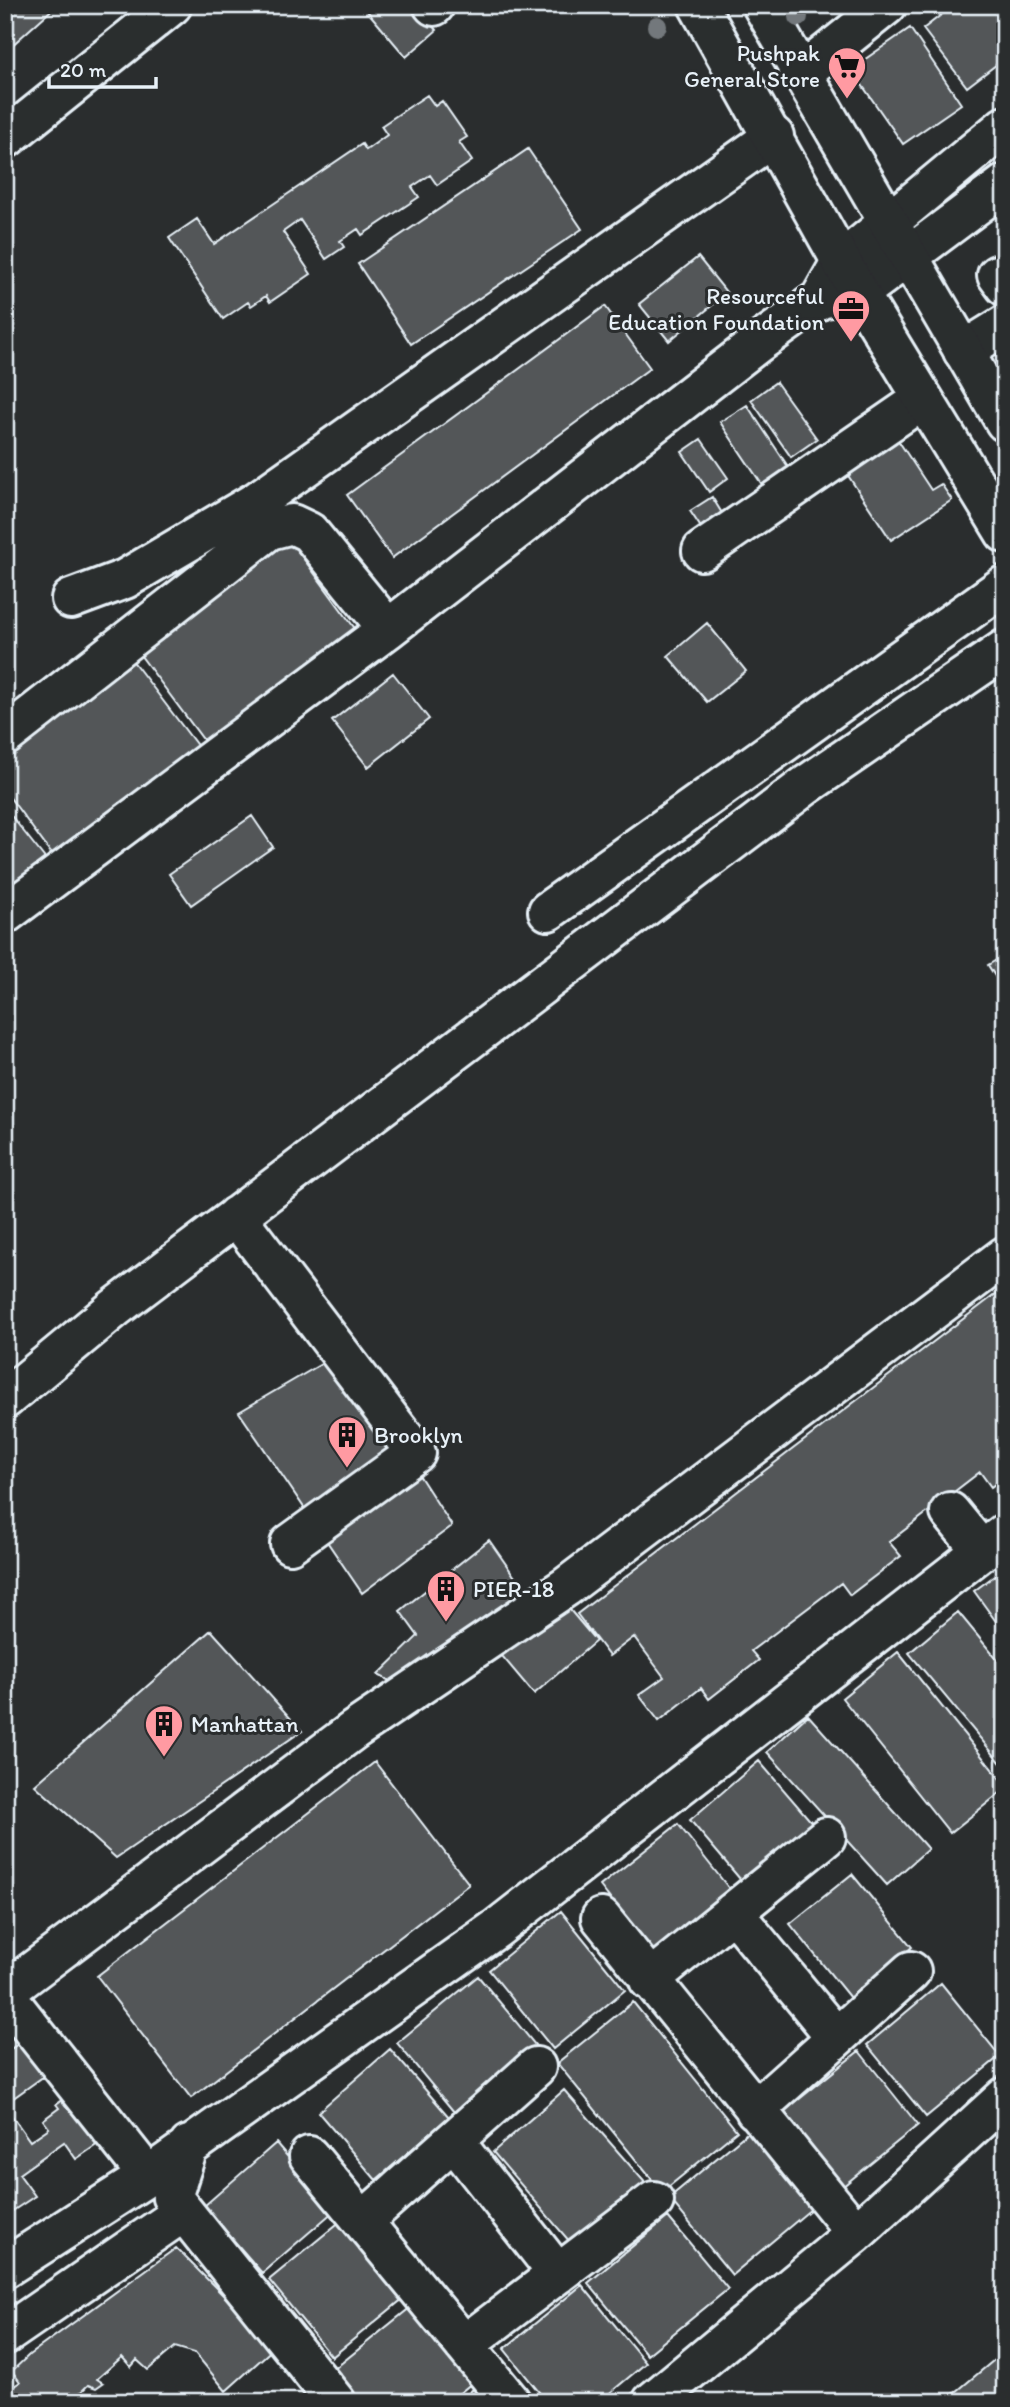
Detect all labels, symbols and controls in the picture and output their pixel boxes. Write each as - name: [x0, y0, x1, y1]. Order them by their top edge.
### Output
- place label: Pushpak General Store: [684, 39, 820, 93]
- supermarket icon: Pushpak General Store: [826, 45, 868, 100]
- scale bar: [49, 46, 156, 90]
- text: 20 m: [60, 57, 107, 82]
- place label: Resourceful Education Foundation: [608, 282, 824, 336]
- office icon: Resourceful Education Foundation: [830, 288, 872, 343]
- building icon: Brooklyn: [326, 1414, 368, 1469]
- place label: Brooklyn: [374, 1421, 463, 1449]
- building icon: PIER-18: [425, 1568, 467, 1623]
- place label: PIER-18: [473, 1575, 554, 1603]
- building icon: Manhattan: [143, 1703, 185, 1758]
- place label: Manhattan: [191, 1710, 298, 1738]

